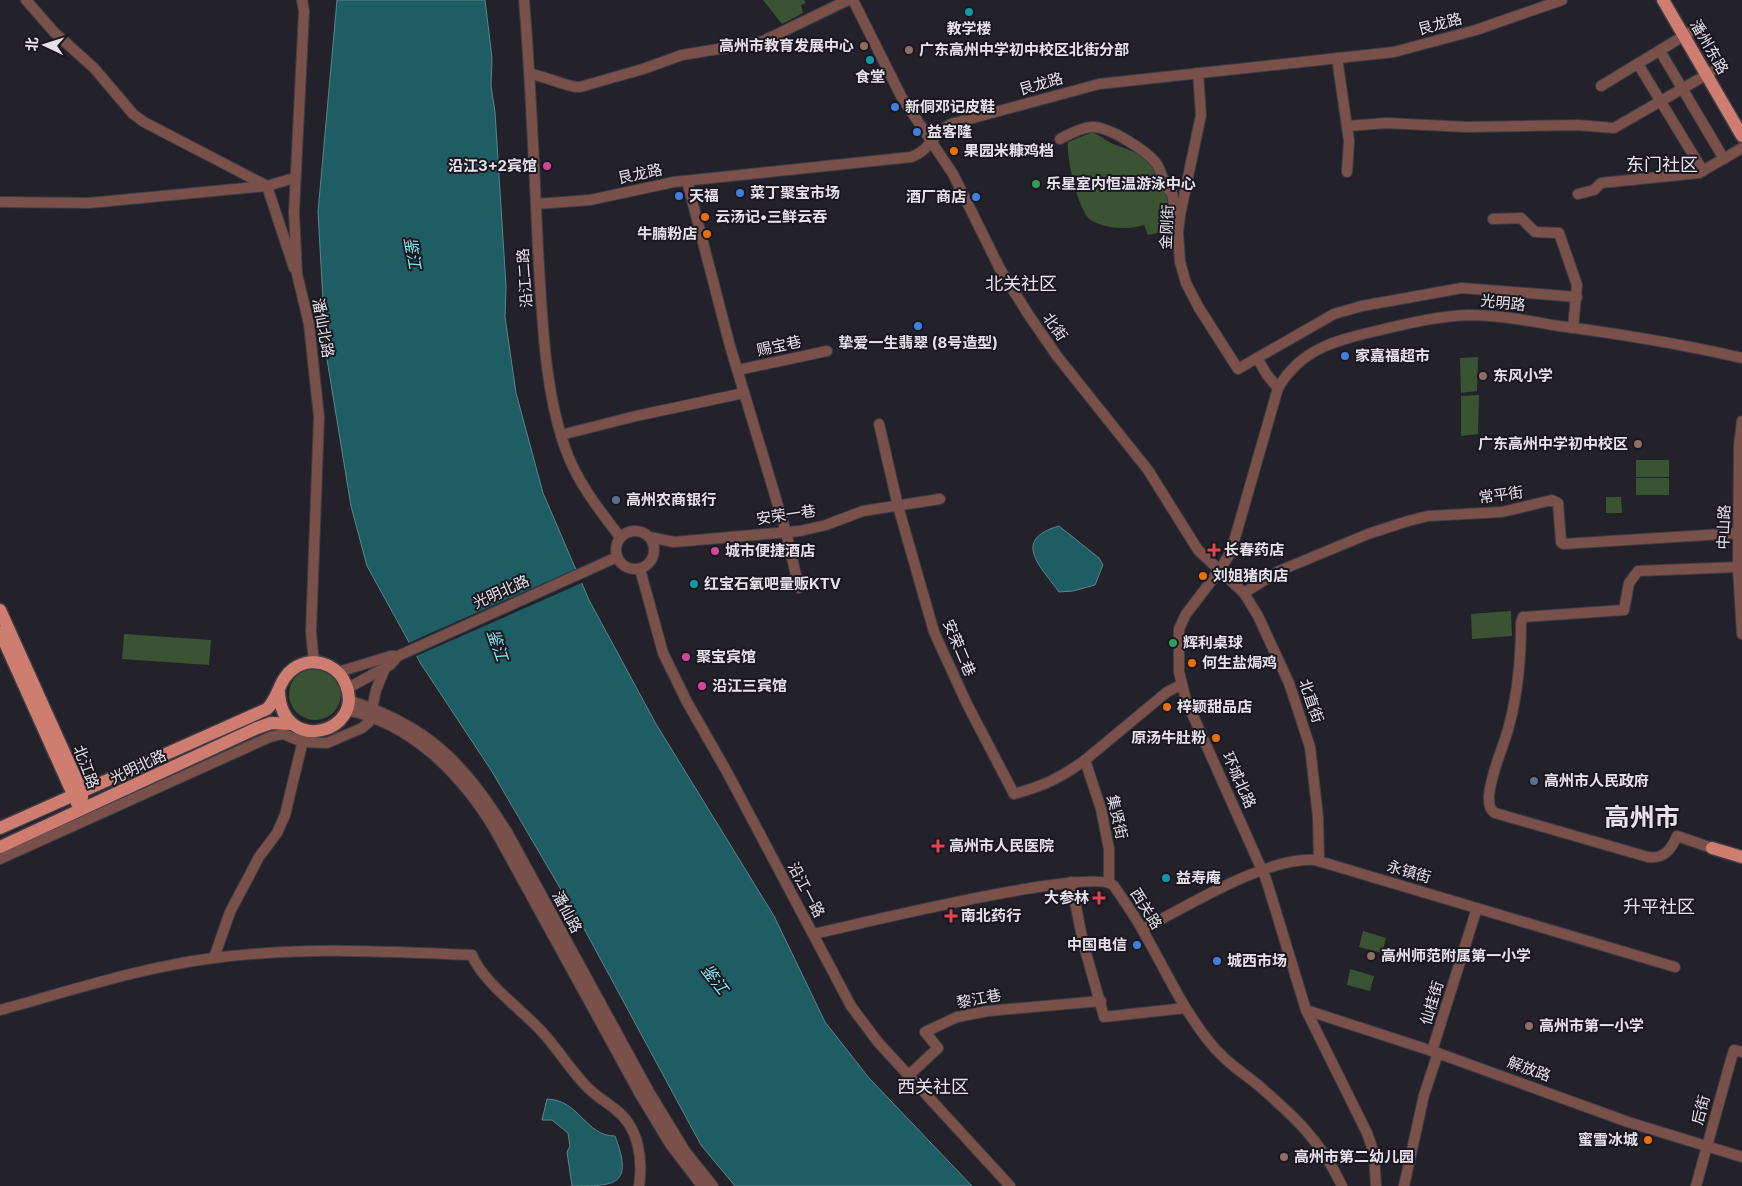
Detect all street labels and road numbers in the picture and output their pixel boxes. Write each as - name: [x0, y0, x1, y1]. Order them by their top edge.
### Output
- street label: 艮龙路: [1416, 9, 1464, 39]
- street label: 潘州东路: [1686, 16, 1733, 77]
- street label: 艮龙路: [1017, 68, 1065, 99]
- street label: 艮龙路: [616, 160, 664, 187]
- street label: 金刚街: [1156, 204, 1177, 250]
- street label: 沿江二路: [513, 247, 536, 309]
- street label: 光明路: [1480, 291, 1526, 314]
- street label: 潘仙北路: [309, 297, 338, 359]
- street label: 北街: [1039, 309, 1072, 344]
- street label: 赐宝巷: [755, 332, 803, 359]
- street label: 常平街: [1477, 482, 1525, 507]
- street label: 安荣一巷: [755, 501, 817, 528]
- street label: 中山路: [1713, 504, 1734, 550]
- street label: 光明北路: [470, 571, 532, 612]
- street label: 安荣二巷: [939, 616, 980, 679]
- street label: 北直街: [1295, 676, 1328, 725]
- street label: 北江路: [70, 742, 103, 791]
- street label: 光明北路: [107, 745, 169, 788]
- street label: 环城北路: [1219, 749, 1260, 811]
- street label: 集贤街: [1103, 793, 1132, 841]
- street label: 永镇街: [1385, 856, 1433, 887]
- street label: 沿江一路: [784, 859, 829, 921]
- street label: 西关路: [1126, 885, 1166, 933]
- street label: 潘仙路: [548, 887, 586, 936]
- street label: 仙桂街: [1416, 979, 1447, 1027]
- street label: 黎江巷: [955, 985, 1003, 1012]
- street label: 解放路: [1505, 1052, 1554, 1085]
- street label: 后街: [1687, 1093, 1714, 1127]

